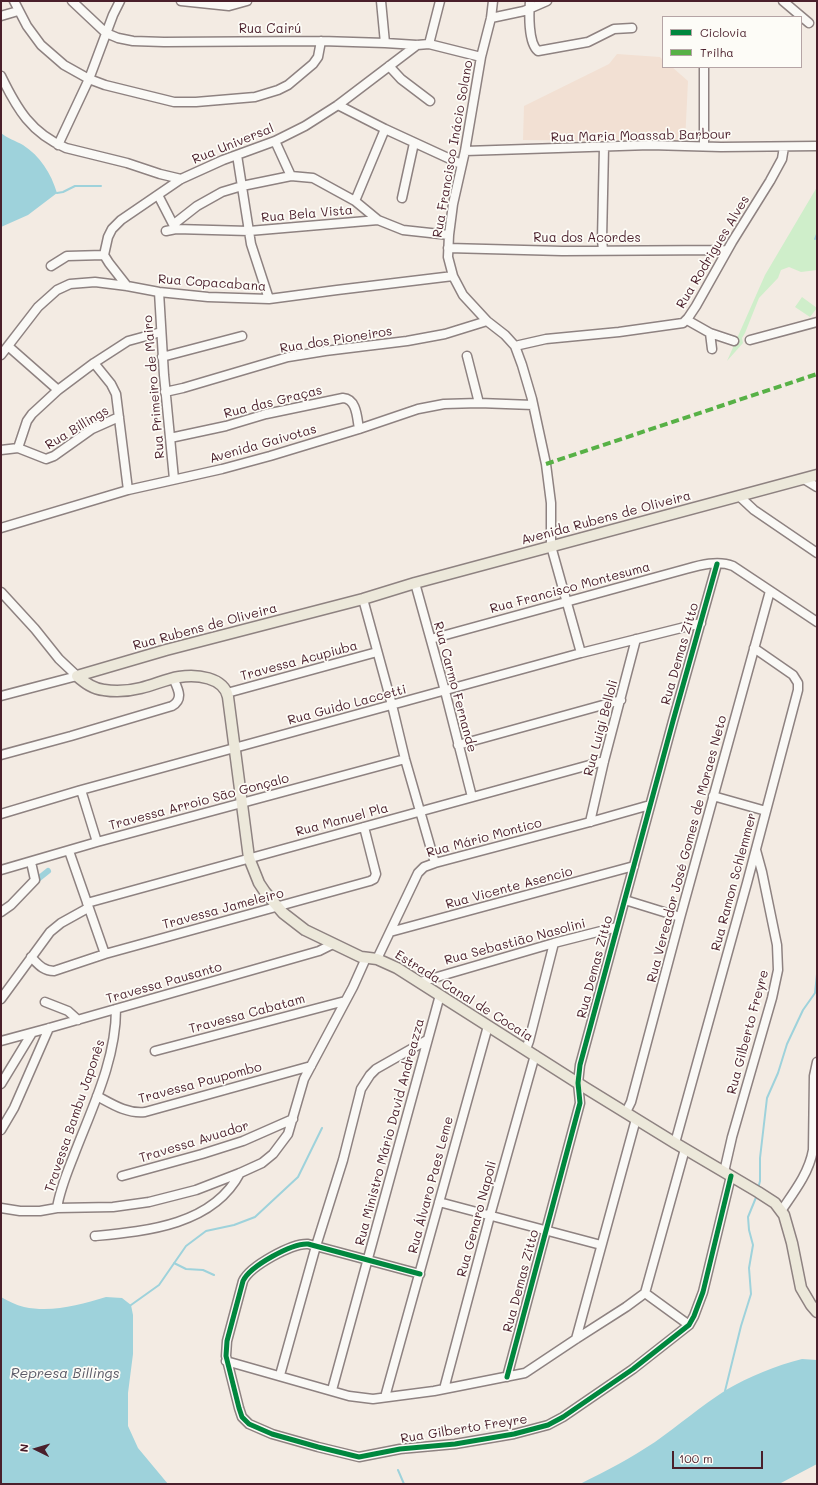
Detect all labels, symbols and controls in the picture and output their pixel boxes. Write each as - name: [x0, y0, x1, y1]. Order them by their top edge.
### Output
- legend: [662, 16, 802, 68]
- street label: Rua Cairú: [239, 21, 301, 37]
- text: Ciclovia: [700, 24, 747, 40]
- text: Trilha: [700, 44, 734, 60]
- street label: Rua Francisco Inácio Solano: [430, 59, 476, 239]
- street label: Rua Universal: [190, 121, 276, 167]
- street label: Rua Maria Moassab Barbour: [551, 127, 731, 145]
- street label: Rua Rodrigues Alves: [673, 193, 753, 311]
- street label: Rua Bela Vista: [261, 202, 353, 226]
- street label: Rua dos Acordes: [533, 230, 641, 246]
- street label: Rua Copacabana: [157, 271, 267, 295]
- street label: Rua Primeiro de Mairo: [140, 315, 168, 459]
- street label: Rua dos Pioneiros: [279, 323, 393, 357]
- street label: Rua das Graças: [222, 382, 324, 422]
- street label: Rua Billings: [42, 403, 112, 453]
- street label: Avenida Gaivotas: [208, 421, 318, 467]
- street label: Avenida Rubens de Oliveira: [519, 488, 693, 548]
- street label: Rua Francisco Montesuma: [488, 559, 652, 617]
- street label: Rua Rubens de Oliveira: [131, 600, 279, 654]
- street label: Rua Demas Zitto: [658, 601, 702, 707]
- street label: Rua Carmo Fernande: [430, 620, 480, 754]
- street label: Travessa Acupiuba: [239, 638, 359, 684]
- street label: Rua Luigi Belloli: [581, 678, 621, 778]
- street label: Rua Guido Laccetti: [286, 682, 408, 728]
- street label: Rua Vereador José Gomes de Moraes Neto: [644, 714, 730, 984]
- street label: Travessa Arroio São Gonçalo: [107, 770, 291, 834]
- street label: Rua Manuel Pla: [294, 800, 390, 840]
- street label: Rua Ramon Schlemmer: [708, 811, 760, 953]
- street label: Rua Mário Montico: [425, 815, 543, 861]
- street label: Rua Vicente Asencio: [444, 864, 574, 912]
- street label: Travessa Jameleiro: [161, 885, 285, 933]
- street label: Rua Demas Zitto: [574, 914, 616, 1020]
- street label: Rua Sebastião Nasolini: [443, 916, 587, 968]
- street label: Estrada Canal de Cocaia: [392, 947, 536, 1045]
- street label: Travessa Pausanto: [104, 959, 224, 1007]
- street label: Rua Gilberto Freyre: [724, 968, 772, 1096]
- street label: Travessa Cabatam: [187, 991, 307, 1037]
- street label: Rua Ministro Mário David Andreazza: [352, 1017, 428, 1247]
- street label: Travessa Bambu Japonês: [41, 1038, 109, 1194]
- street label: Travessa Paupombo: [137, 1059, 263, 1107]
- street label: Rua Álvaro Paes Leme: [405, 1115, 457, 1255]
- street label: Travessa Avuador: [137, 1118, 251, 1166]
- street label: Rua Genaro Napoli: [454, 1159, 500, 1279]
- street label: Rua Demas Zitto: [500, 1228, 542, 1334]
- water label: Represa Billings: [11, 1366, 119, 1382]
- street label: Rua Gilberto Freyre: [399, 1411, 529, 1447]
- north arrow: [16, 1429, 56, 1469]
- text: N: [16, 1443, 31, 1453]
- scale bar: [674, 1443, 765, 1469]
- text: 100 m: [679, 1450, 713, 1466]

